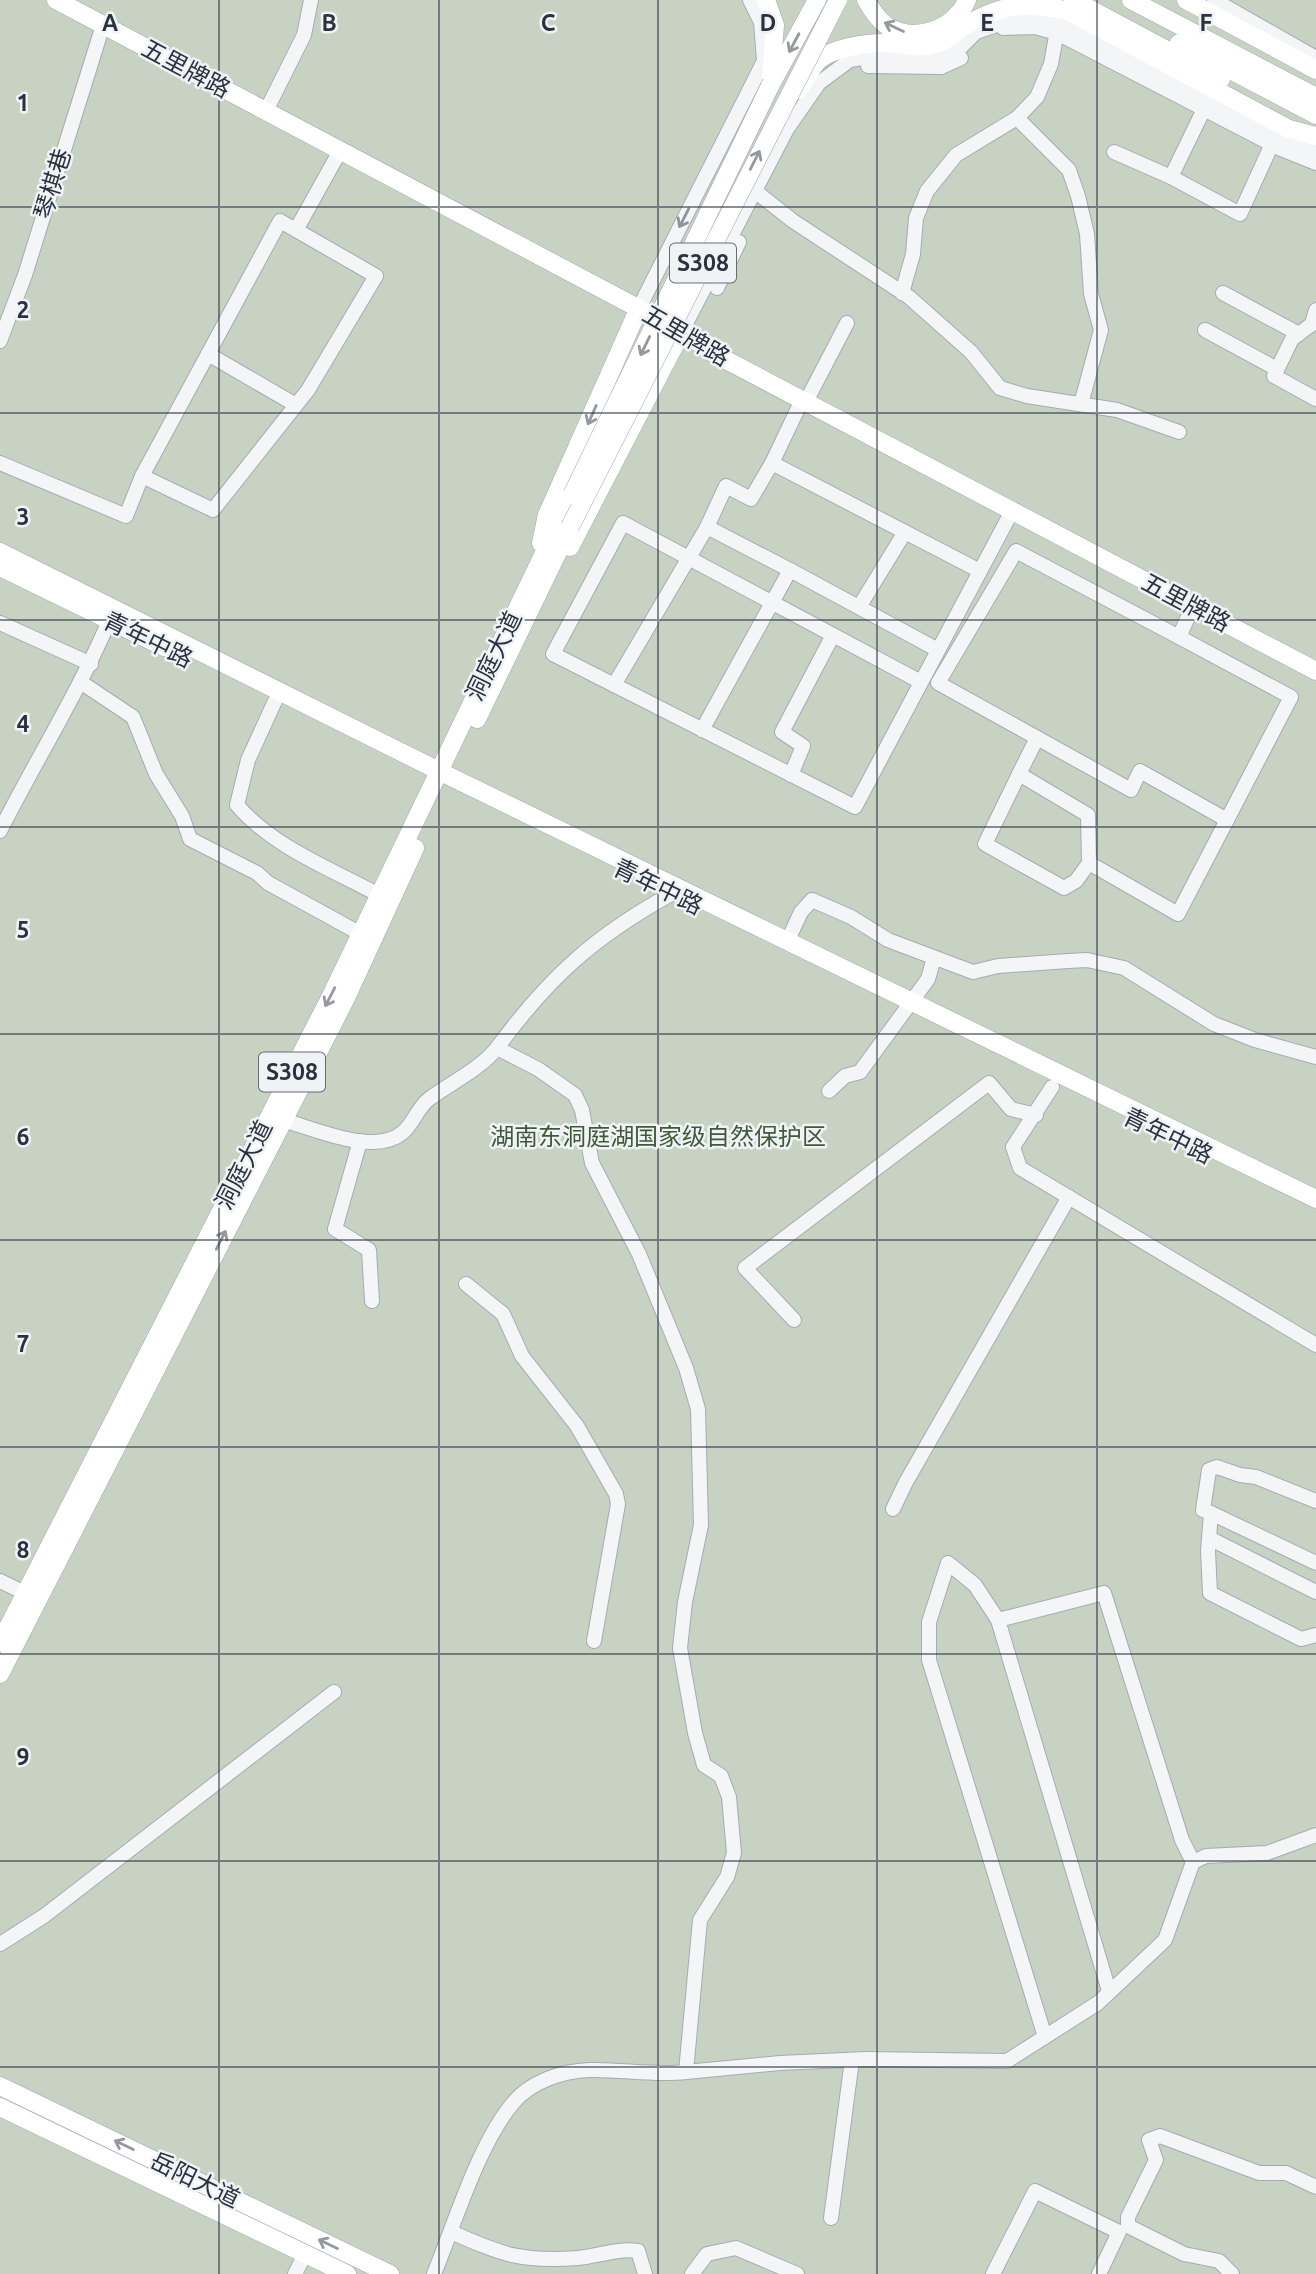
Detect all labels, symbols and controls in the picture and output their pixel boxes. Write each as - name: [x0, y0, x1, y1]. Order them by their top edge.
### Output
- text: A: [102, 10, 118, 35]
- text: B: [321, 10, 337, 35]
- text: C: [541, 10, 556, 35]
- text: D: [760, 10, 776, 35]
- text: E: [980, 10, 994, 35]
- text: F: [1200, 10, 1213, 35]
- one-way arrow: [884, 20, 905, 33]
- one-way arrow: [787, 32, 800, 53]
- street label: 五里牌路: [138, 34, 235, 103]
- text: 1: [17, 90, 29, 115]
- street label: 琴棋巷: [29, 145, 76, 222]
- one-way arrow: [749, 150, 763, 170]
- one-way arrow: [677, 207, 691, 228]
- road number: S308: [670, 244, 736, 282]
- text: 2: [17, 297, 29, 322]
- street label: 五里牌路: [638, 300, 735, 371]
- one-way arrow: [637, 335, 651, 356]
- one-way arrow: [585, 404, 598, 425]
- text: 3: [17, 504, 29, 529]
- street label: 五里牌路: [1138, 568, 1235, 637]
- street label: 青年中路: [99, 606, 197, 673]
- street label: 洞庭大道: [460, 607, 527, 705]
- text: 4: [17, 711, 30, 736]
- street label: 青年中路: [609, 853, 707, 920]
- text: 5: [17, 917, 29, 942]
- one-way arrow: [322, 987, 336, 1007]
- road number: S308: [259, 1052, 325, 1092]
- street label: 青年中路: [1119, 1102, 1217, 1169]
- street label: 洞庭大道: [210, 1116, 277, 1214]
- park label: 湖南东洞庭湖国家级自然保护区: [490, 1123, 826, 1150]
- text: 6: [17, 1124, 30, 1149]
- one-way arrow: [215, 1230, 229, 1251]
- text: 7: [17, 1331, 29, 1356]
- text: 8: [17, 1537, 29, 1562]
- text: 9: [17, 1744, 29, 1769]
- one-way arrow: [114, 2138, 135, 2152]
- street label: 岳阳大道: [146, 2146, 244, 2213]
- one-way arrow: [318, 2237, 339, 2250]

